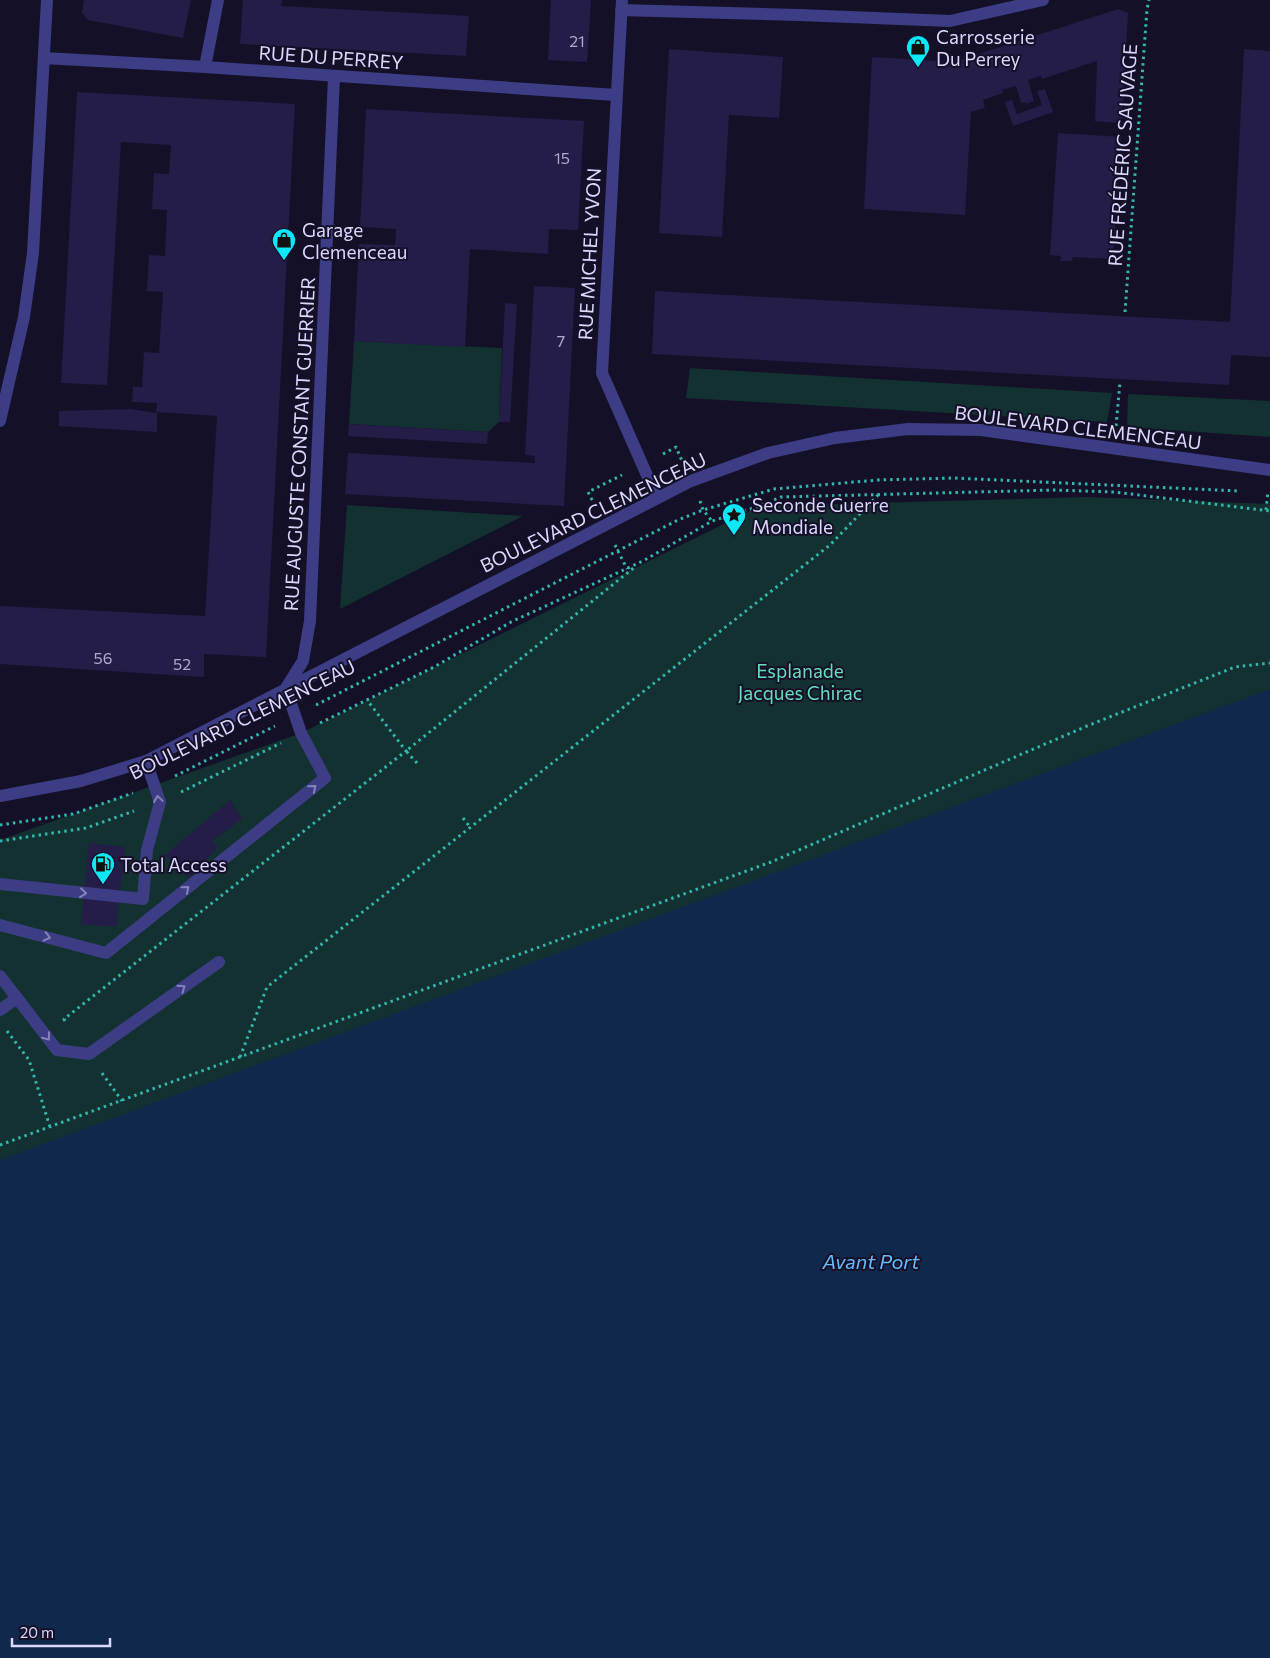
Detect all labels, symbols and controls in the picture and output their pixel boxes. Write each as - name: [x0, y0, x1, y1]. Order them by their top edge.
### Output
- place label: Carrosserie Du Perrey: [936, 25, 1035, 70]
- house number: 21: [569, 31, 585, 50]
- shop icon: Carrosserie Du Perrey: [905, 34, 931, 68]
- street label: RUE DU PERREY: [258, 40, 404, 74]
- street label: RUE FRÉDÉRIC SAUVAGE: [1103, 43, 1141, 267]
- house number: 15: [554, 148, 570, 167]
- street label: RUE MICHEL YVON: [573, 167, 605, 341]
- place label: Garage Clemenceau: [302, 218, 407, 263]
- shop icon: Garage Clemenceau: [271, 227, 297, 261]
- street label: RUE AUGUSTE CONSTANT GUERRIER: [279, 276, 319, 612]
- house number: 7: [557, 331, 565, 350]
- street label: BOULEVARD CLEMENCEAU: [953, 400, 1203, 454]
- street label: BOULEVARD CLEMENCEAU: [476, 447, 710, 577]
- place label: Seconde Guerre Mondiale: [752, 493, 889, 538]
- place icon: Seconde Guerre Mondiale: [721, 502, 747, 536]
- house number: 56: [94, 648, 112, 667]
- street label: BOULEVARD CLEMENCEAU: [125, 654, 359, 784]
- house number: 52: [173, 654, 191, 673]
- park label: Esplanade Jacques Chirac: [738, 659, 862, 704]
- one-way arrow: [307, 785, 317, 794]
- one-way arrow: [153, 794, 164, 802]
- fuel station icon: Total Access: [90, 851, 116, 885]
- place label: Total Access: [120, 853, 227, 876]
- one-way arrow: [180, 886, 189, 895]
- one-way arrow: [80, 887, 88, 898]
- one-way arrow: [43, 932, 51, 942]
- one-way arrow: [176, 985, 186, 994]
- one-way arrow: [41, 1031, 49, 1040]
- water label: Avant Port: [821, 1249, 920, 1273]
- scale bar: [12, 1616, 110, 1648]
- text: 20 m: [20, 1623, 54, 1641]

